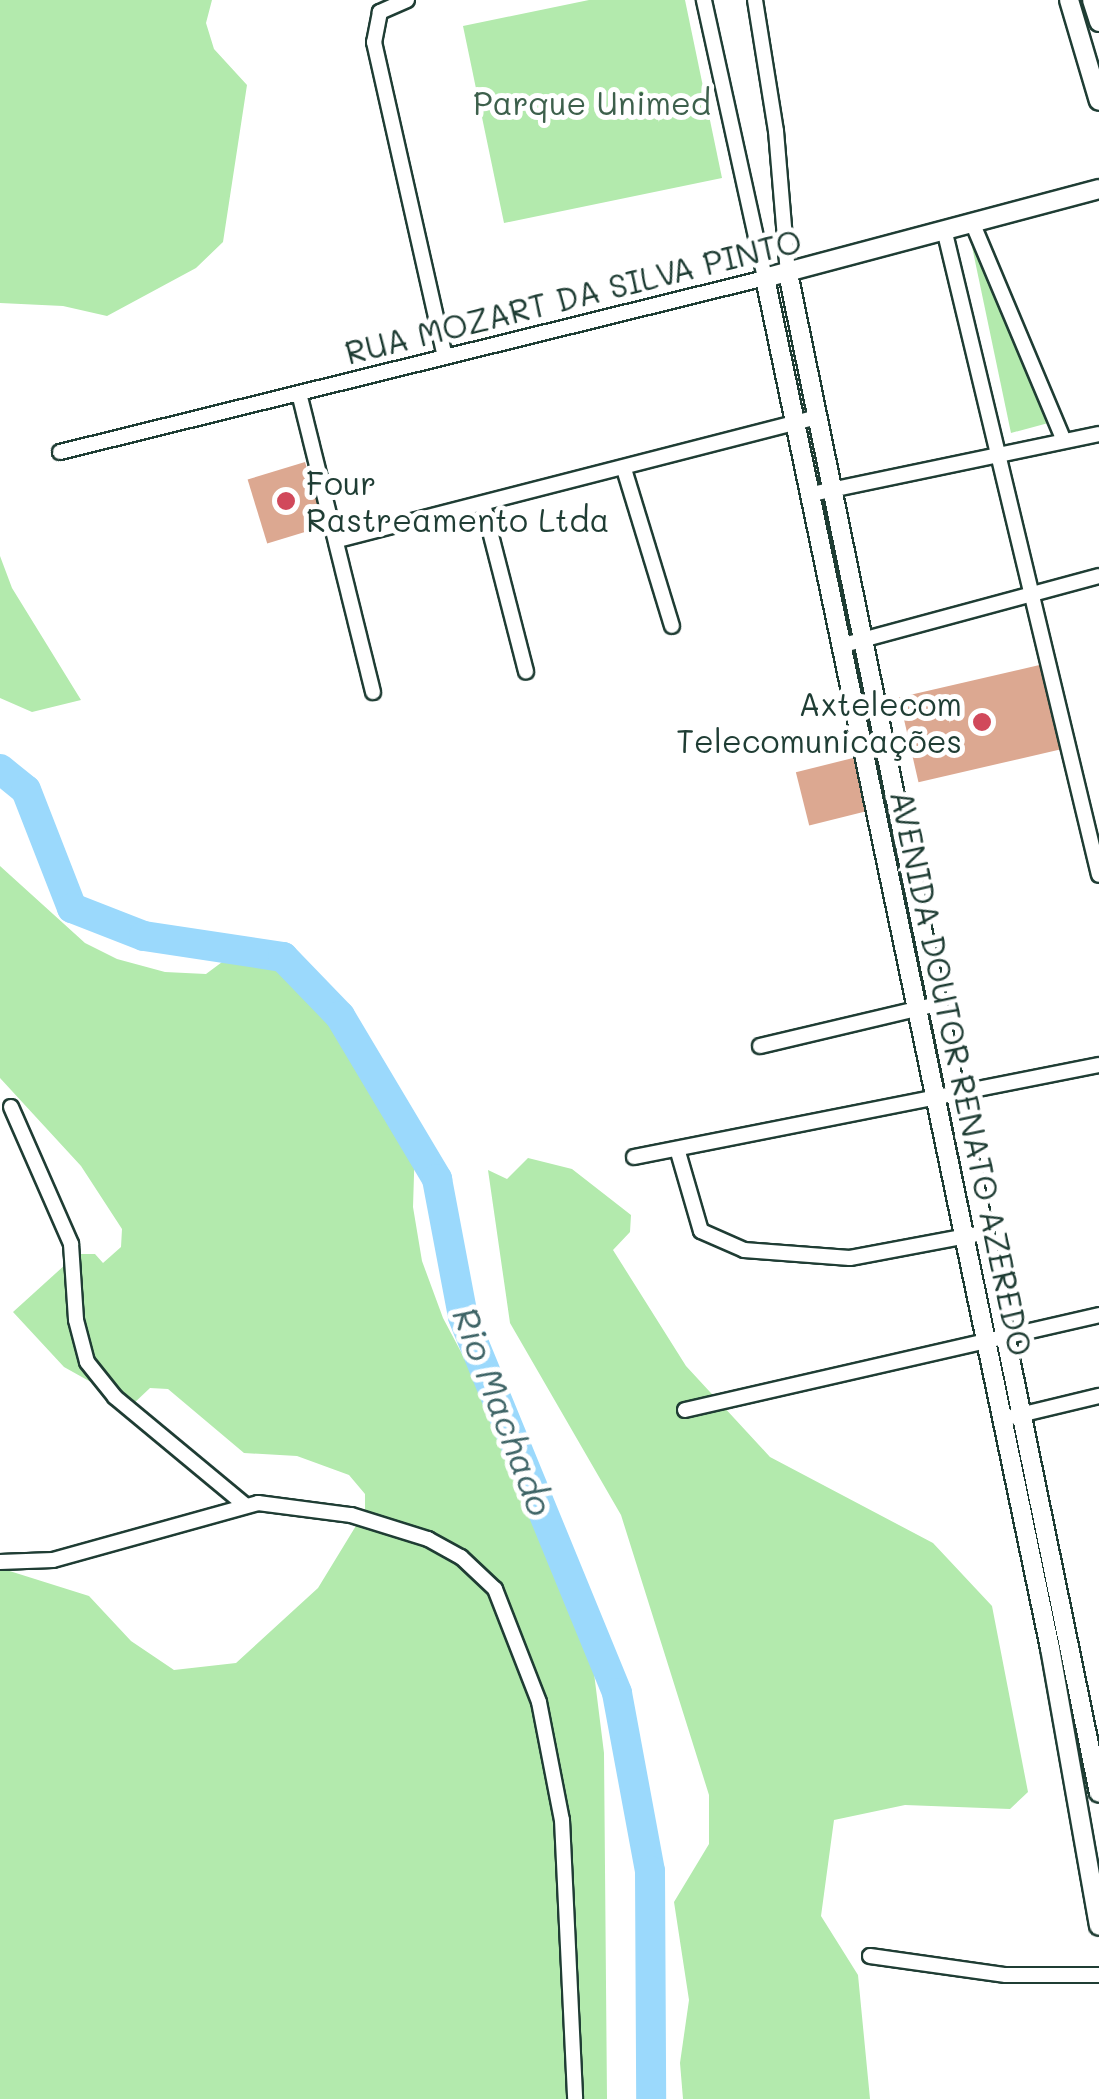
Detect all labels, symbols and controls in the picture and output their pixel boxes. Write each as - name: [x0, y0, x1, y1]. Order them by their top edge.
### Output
- park label: Parque Unimed: [473, 83, 711, 121]
- street label: RUA MOZART DA SILVA PINTO: [341, 221, 805, 371]
- place label: Four Rastreamento Ltda: [306, 464, 609, 539]
- marker: Four Rastreamento Ltda: [275, 490, 297, 512]
- place label: Axtelecom Telecomunicações: [676, 685, 962, 760]
- marker: Axtelecom Telecomunicações: [971, 711, 993, 733]
- street label: AVENIDA DOUTOR RENATO AZEREDO: [883, 787, 1041, 1359]
- water label: Rio Machado: [445, 1301, 563, 1521]

